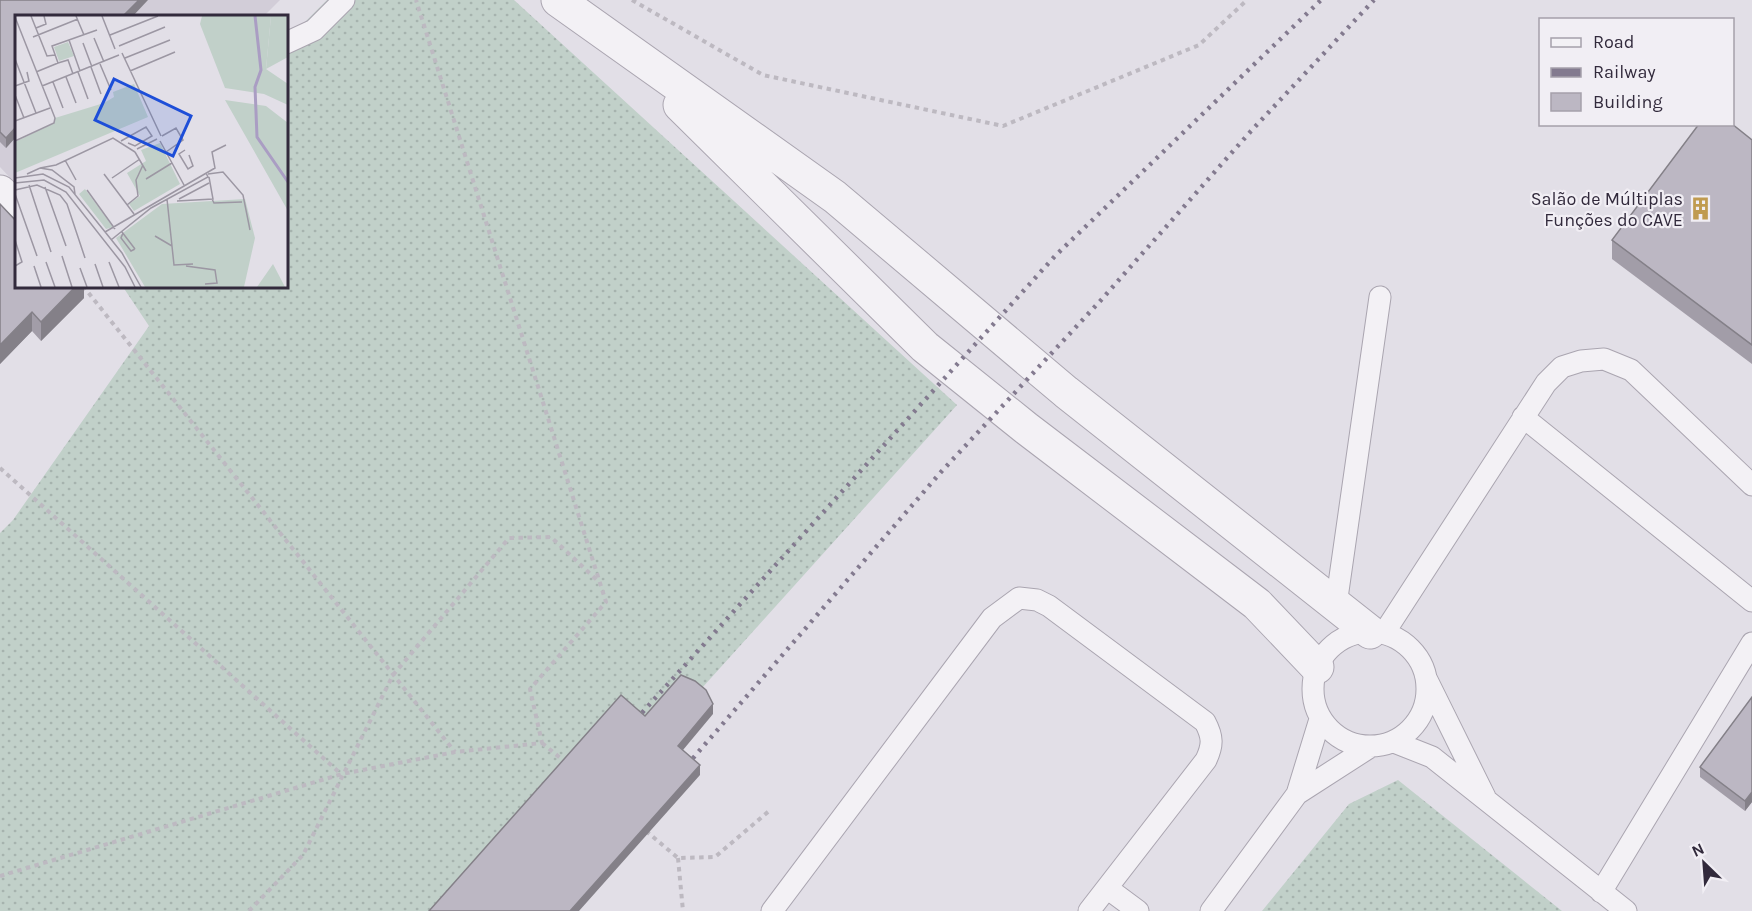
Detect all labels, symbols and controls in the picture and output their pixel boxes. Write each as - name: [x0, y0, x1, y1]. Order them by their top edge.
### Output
- inset map: [15, 15, 288, 288]
- legend: [1539, 18, 1734, 126]
- text: Road: [1593, 31, 1634, 53]
- text: Railway: [1593, 61, 1656, 83]
- text: Building: [1593, 91, 1663, 113]
- place label: Salão de Múltiplas Funções do CAVE: [1531, 188, 1683, 231]
- building icon: Salão de Múltiplas Funções do CAVE: [1688, 196, 1714, 222]
- north arrow: [1674, 833, 1734, 893]
- text: N: [1689, 839, 1707, 861]

